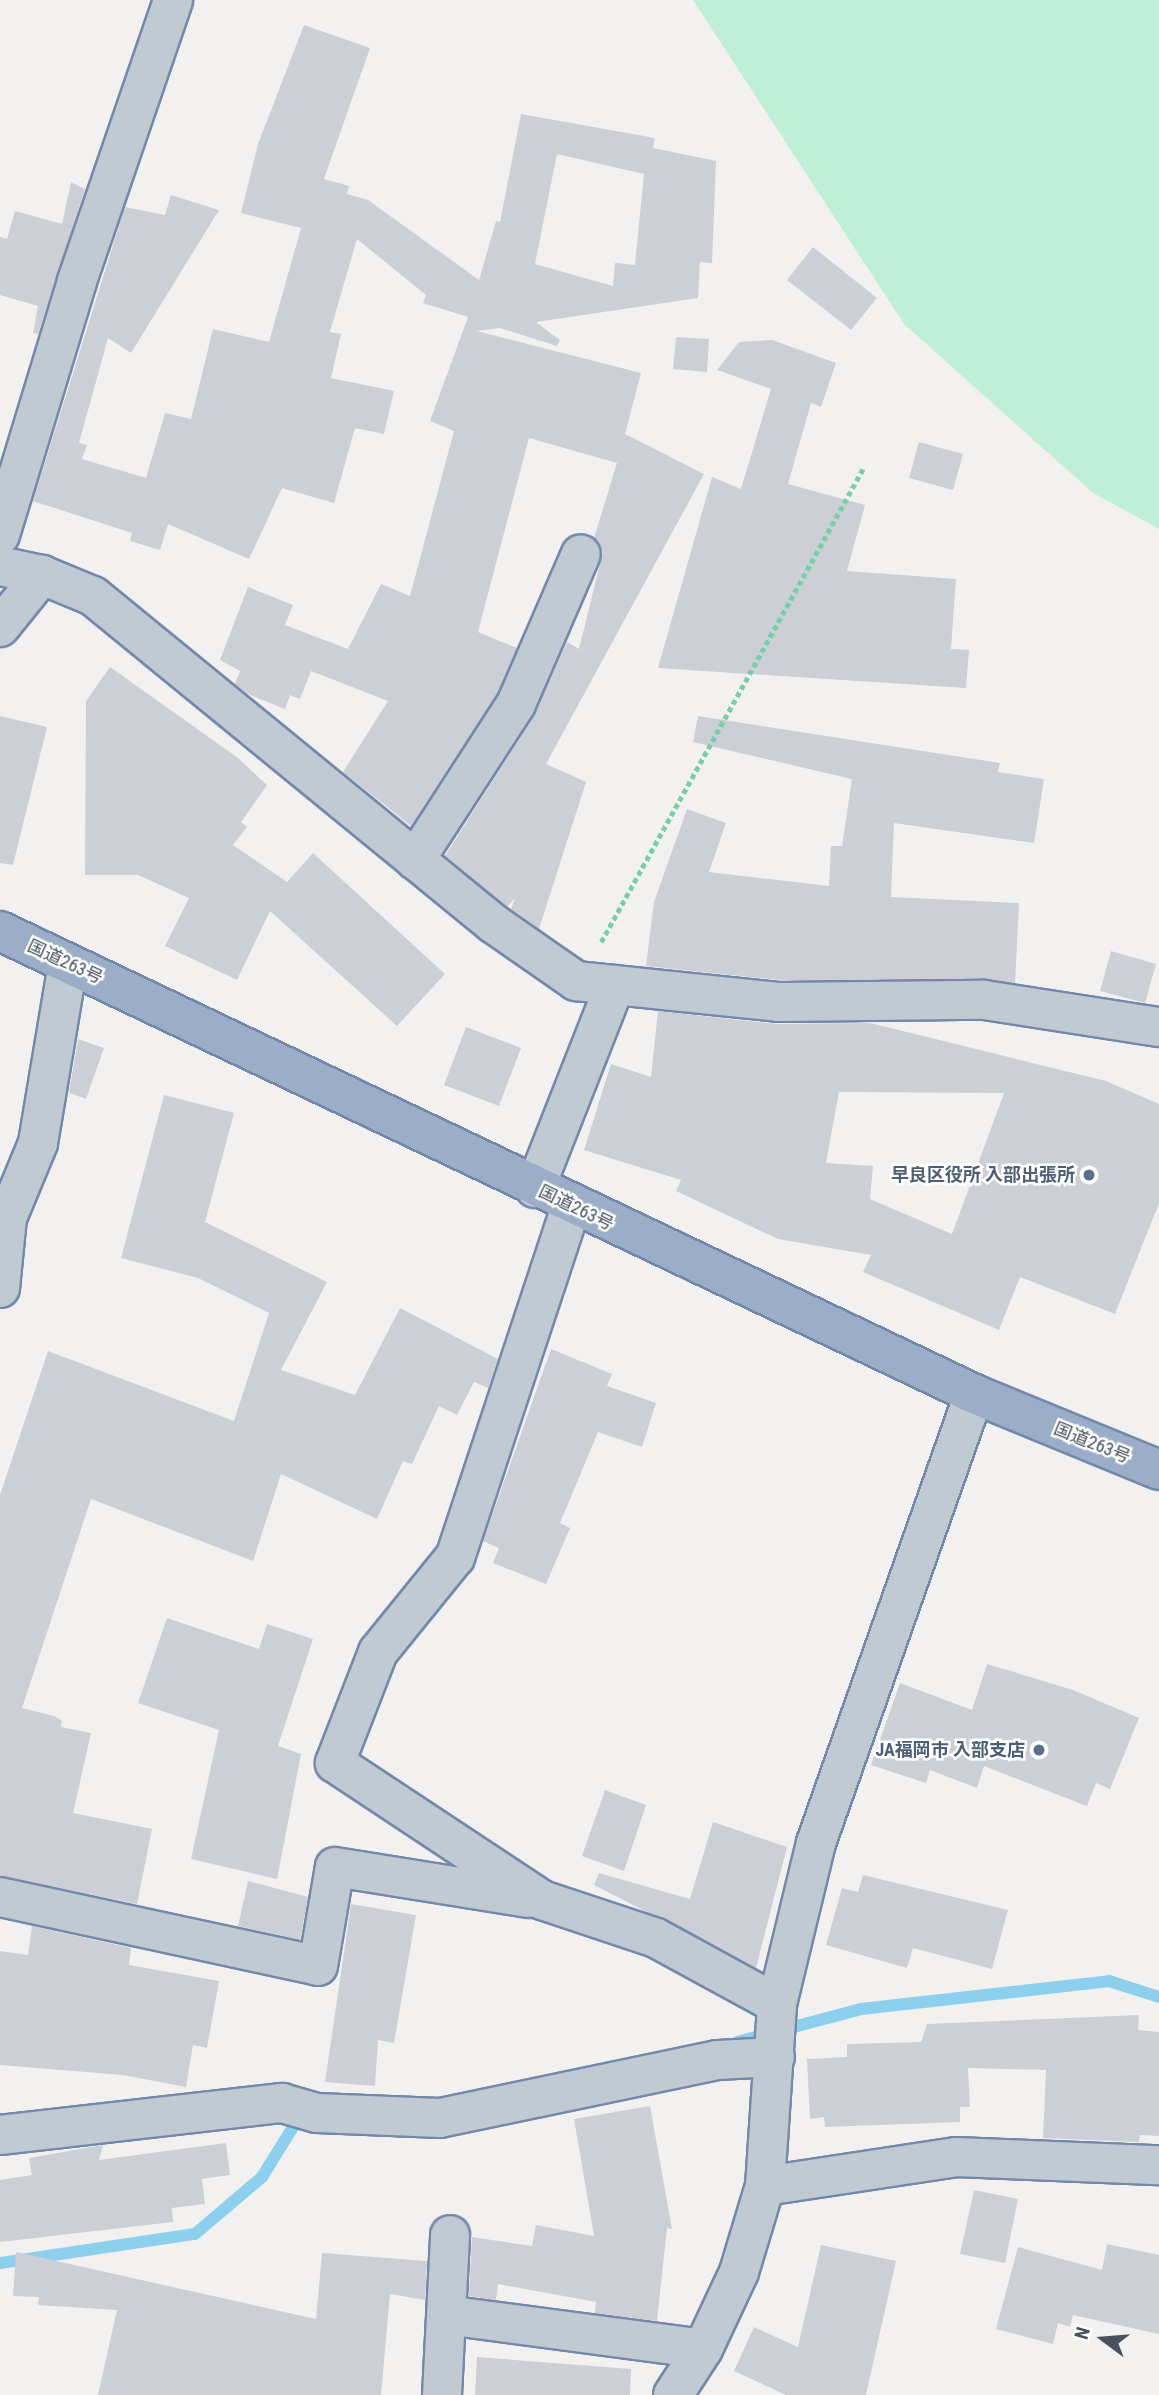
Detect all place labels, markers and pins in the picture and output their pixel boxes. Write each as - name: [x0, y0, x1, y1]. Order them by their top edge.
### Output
- place label: 早良区役所 入部出張所: [891, 1164, 1075, 1186]
- marker: 早良区役所 入部出張所: [1081, 1167, 1097, 1183]
- place label: JA福岡市 入部支店: [875, 1739, 1025, 1761]
- marker: JA福岡市 入部支店: [1031, 1742, 1047, 1758]

